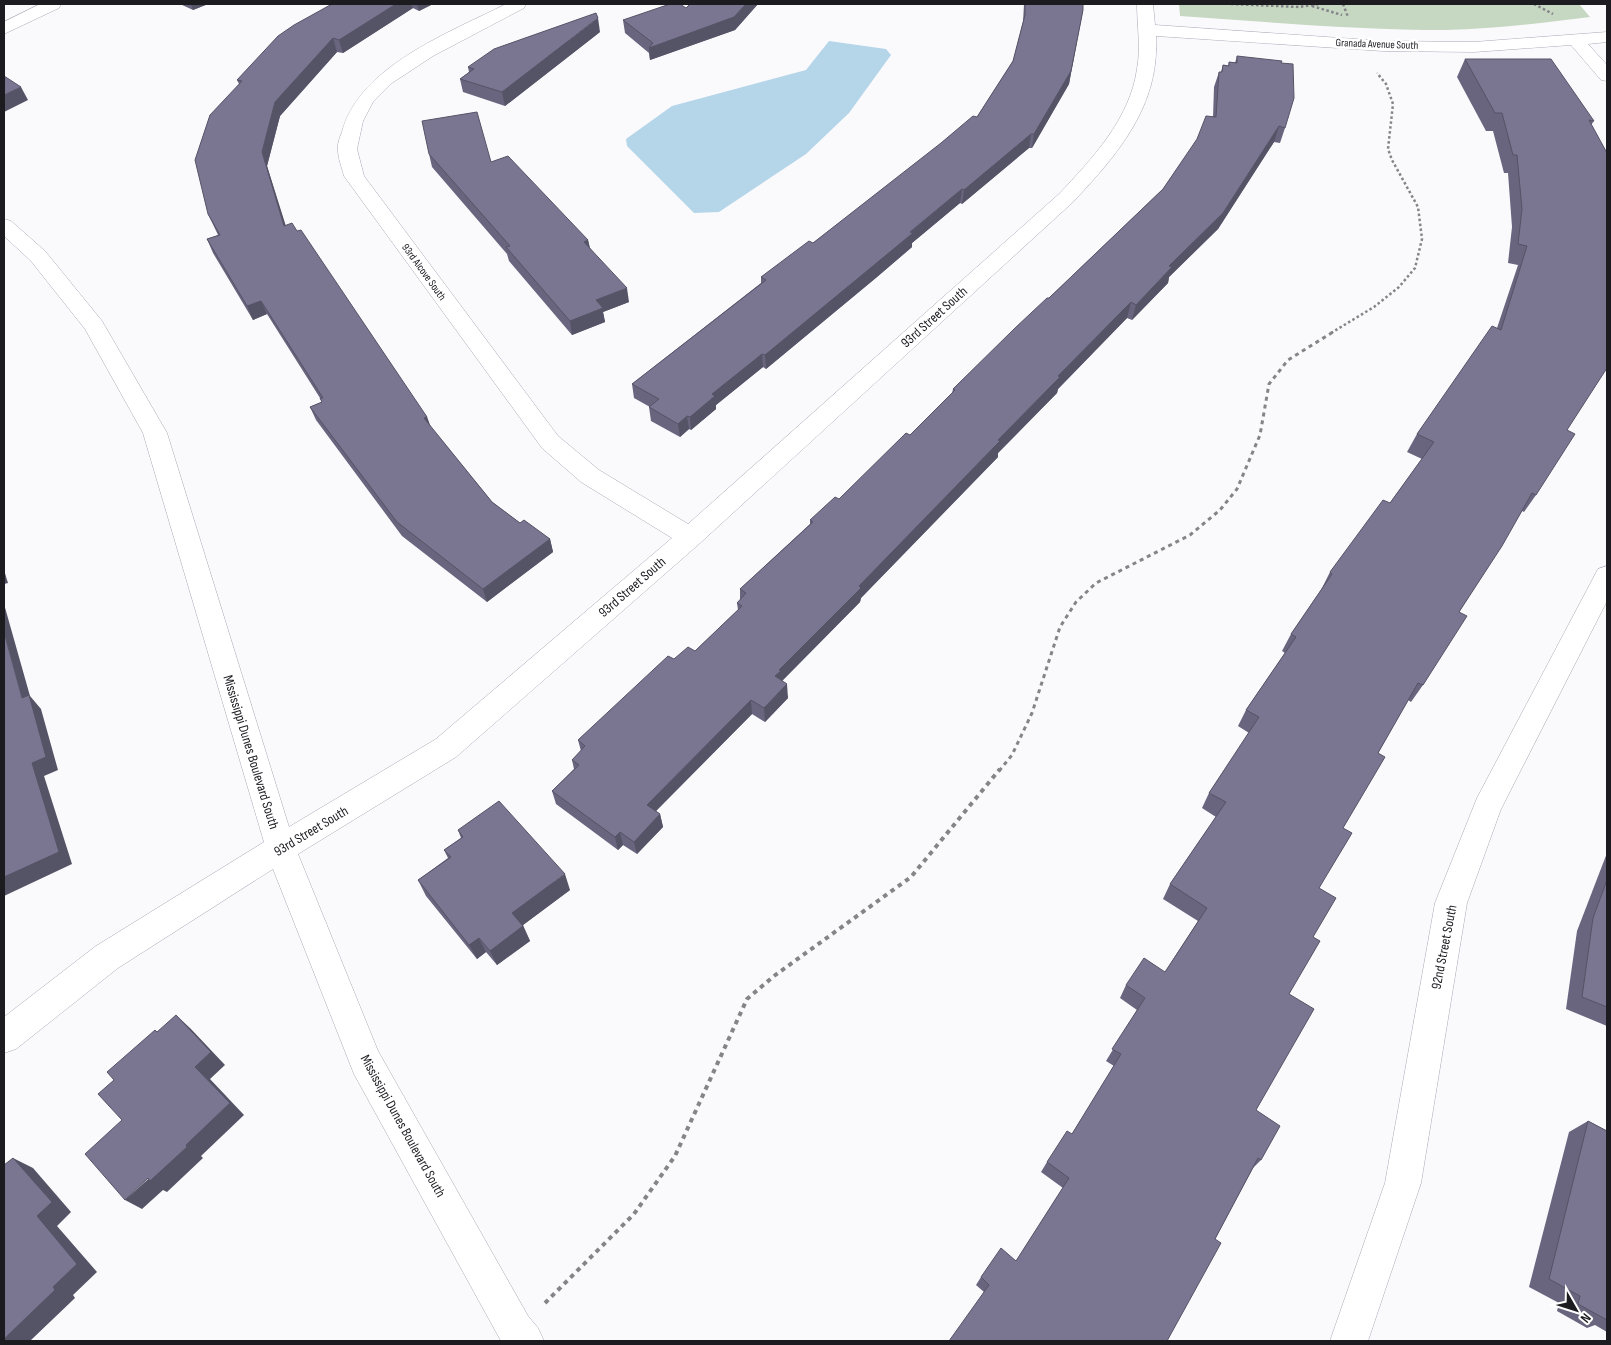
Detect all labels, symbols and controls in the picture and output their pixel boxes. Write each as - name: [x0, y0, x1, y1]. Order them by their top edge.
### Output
- street label: Granada Avenue South: [1335, 36, 1419, 52]
- street label: 93rd Alcove South: [399, 241, 449, 303]
- street label: 93rd Street South: [897, 283, 971, 351]
- street label: 93rd Street South: [595, 553, 669, 621]
- street label: Mississippi Dunes Boulevard South: [219, 673, 283, 831]
- street label: 93rd Street South: [271, 802, 351, 860]
- street label: 92nd Street South: [1427, 903, 1461, 991]
- street label: Mississippi Dunes Boulevard South: [357, 1052, 449, 1200]
- north arrow: [1551, 1285, 1601, 1335]
- text: N: [1577, 1310, 1595, 1326]

